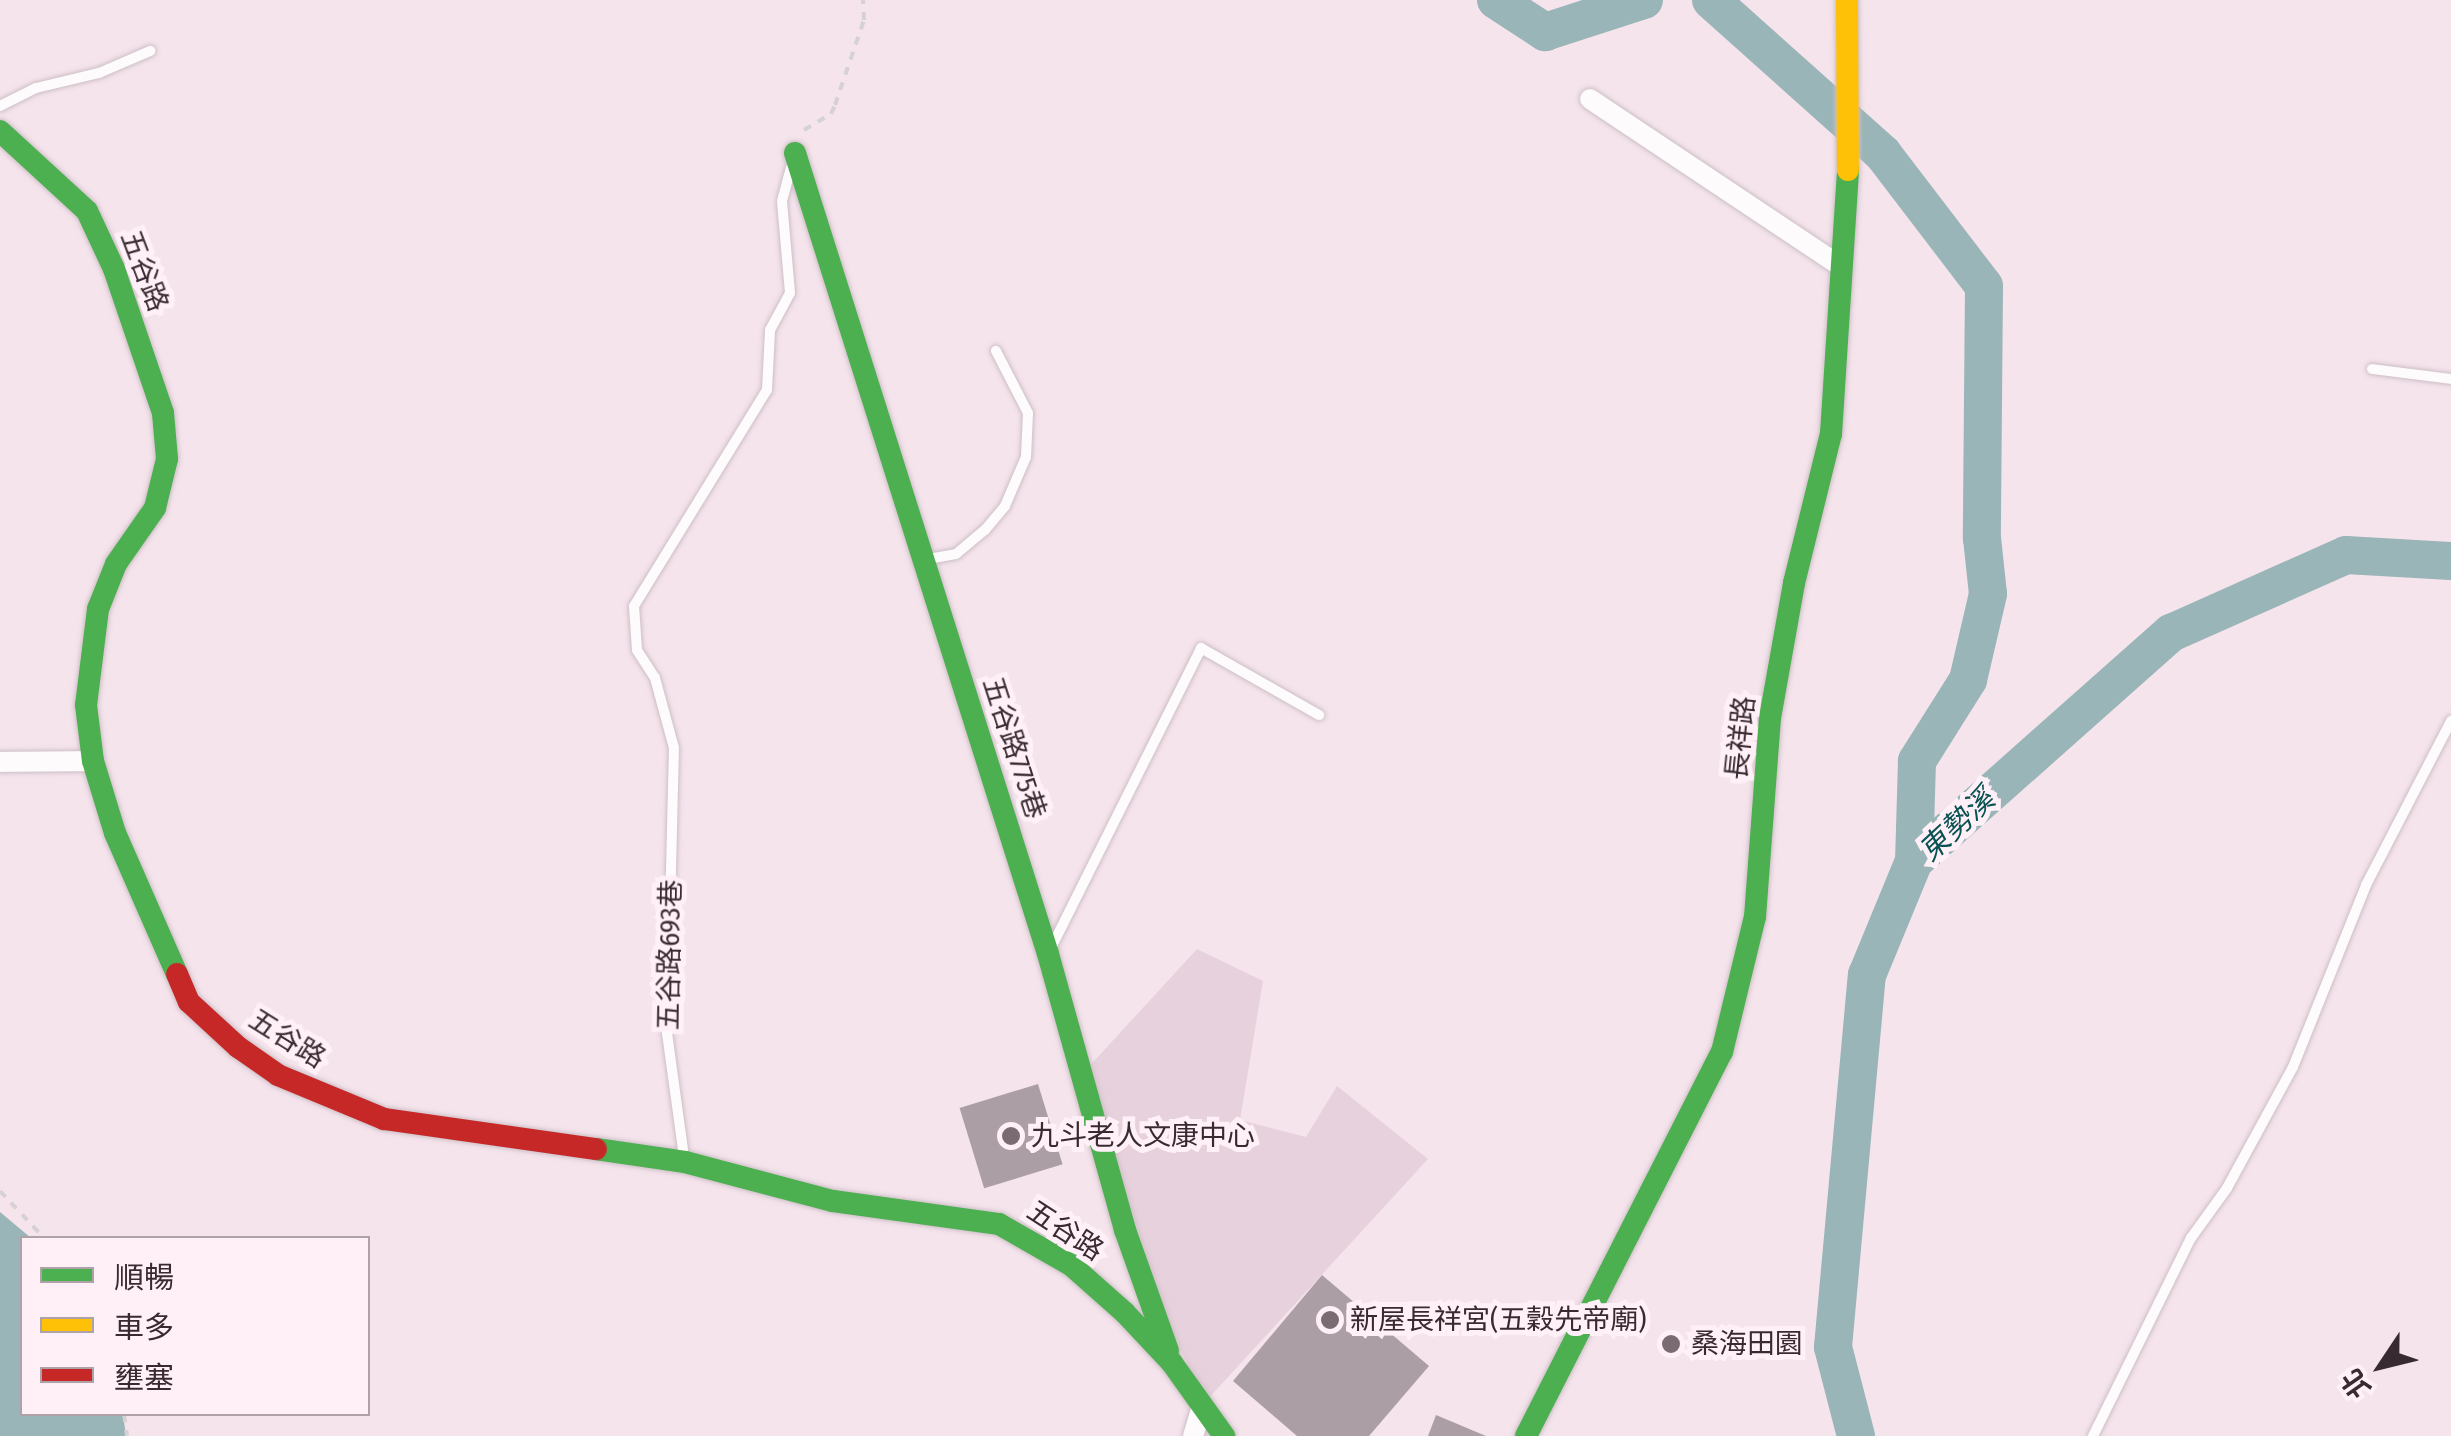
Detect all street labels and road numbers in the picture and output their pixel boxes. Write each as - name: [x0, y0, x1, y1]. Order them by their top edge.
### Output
- street label: 五谷路: [113, 226, 175, 316]
- street label: 五谷路775巷: [975, 673, 1053, 823]
- street label: 長祥路: [1720, 694, 1762, 782]
- street label: 五谷路693巷: [652, 879, 688, 1031]
- street label: 五谷路: [242, 1002, 332, 1076]
- street label: 五谷路: [1021, 1194, 1109, 1268]

